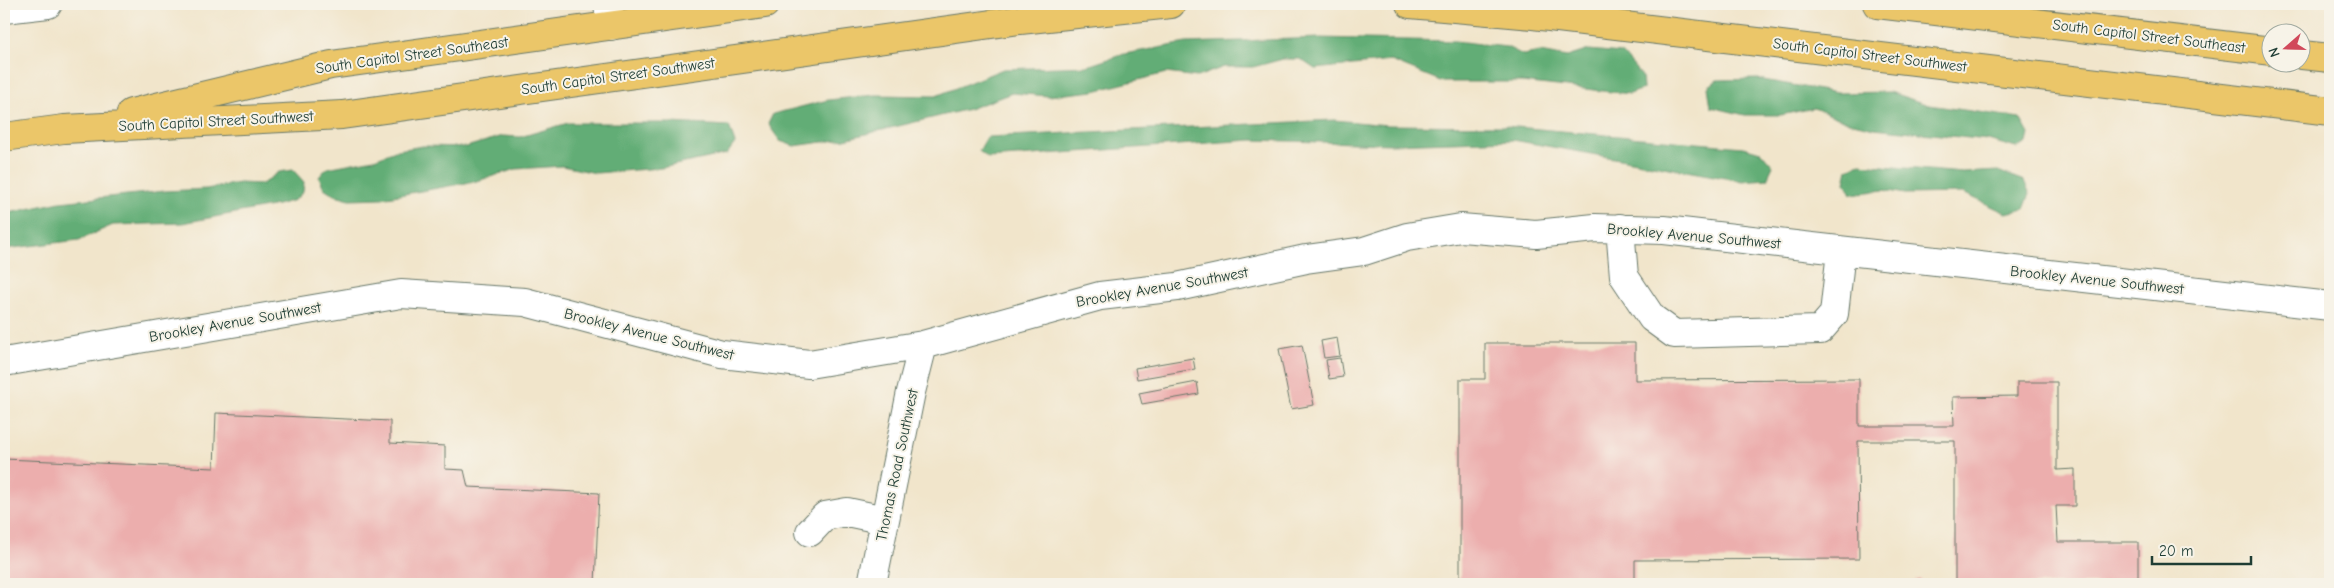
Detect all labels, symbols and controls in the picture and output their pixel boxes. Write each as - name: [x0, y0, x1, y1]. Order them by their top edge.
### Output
- street label: South Capitol Street Southeast: [2052, 15, 2247, 57]
- north arrow: [2262, 22, 2312, 72]
- street label: South Capitol Street Southeast: [315, 32, 510, 77]
- street label: South Capitol Street Southwest: [1772, 34, 1969, 76]
- text: N: [2265, 45, 2284, 59]
- street label: South Capitol Street Southwest: [520, 53, 717, 98]
- street label: South Capitol Street Southwest: [118, 107, 315, 135]
- street label: Brookley Avenue Southwest: [1606, 219, 1782, 253]
- street label: Brookley Avenue Southwest: [2009, 262, 2185, 298]
- street label: Brookley Avenue Southwest: [1075, 263, 1250, 311]
- street label: Brookley Avenue Southwest: [148, 298, 323, 346]
- street label: Brookley Avenue Southwest: [562, 304, 736, 364]
- street label: Thomas Road Southwest: [872, 386, 922, 543]
- scale bar: [2152, 533, 2250, 565]
- text: 20 m: [2159, 542, 2193, 560]

